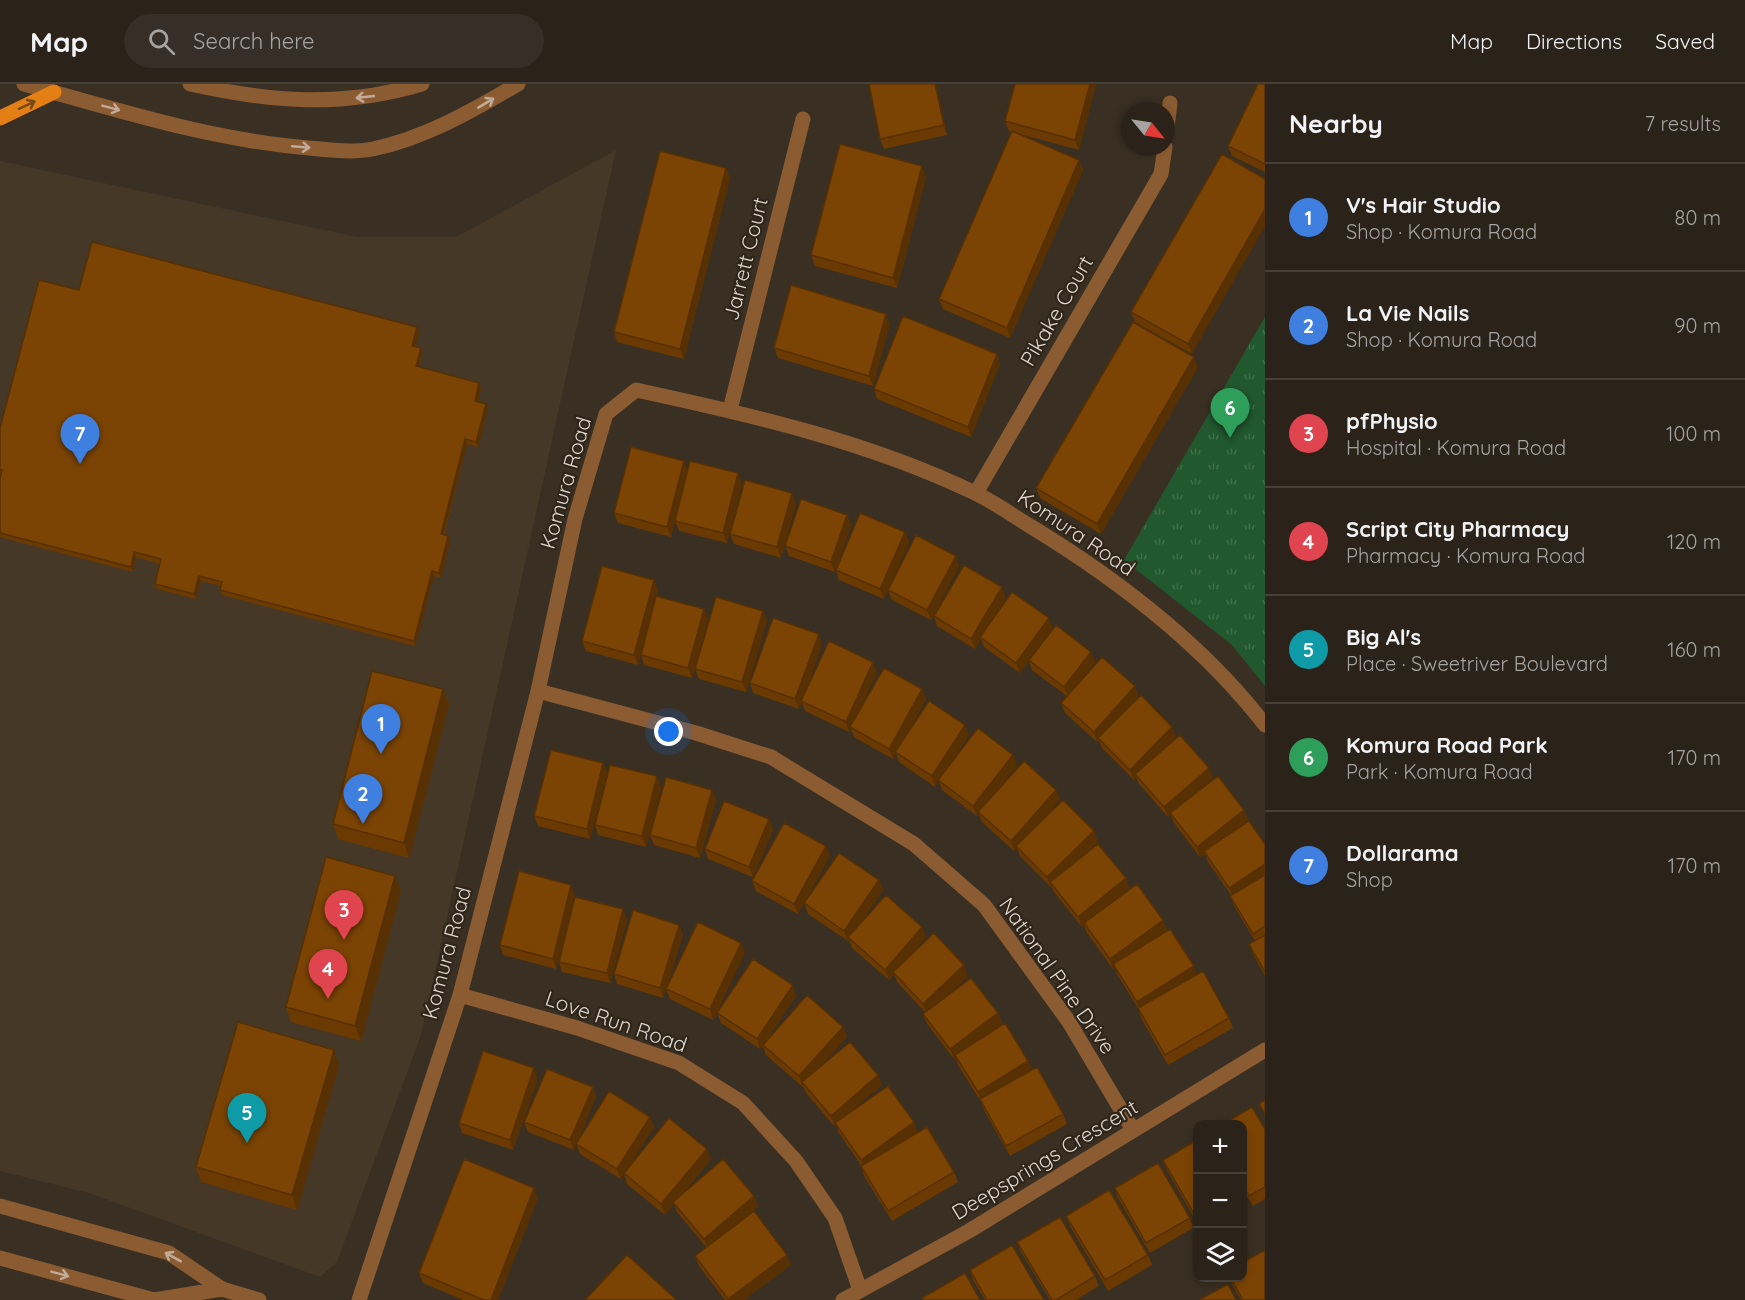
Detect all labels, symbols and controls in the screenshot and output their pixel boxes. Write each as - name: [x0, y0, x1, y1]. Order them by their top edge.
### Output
- search box: [124, 14, 544, 68]
- text: Map: [30, 24, 88, 59]
- icon: search: [145, 25, 178, 58]
- text: Search here: [193, 27, 315, 55]
- text: Map: [1450, 28, 1493, 54]
- text: Directions: [1526, 28, 1622, 54]
- text: Saved: [1655, 28, 1715, 54]
- one-way arrow: [356, 92, 375, 103]
- one-way arrow: [477, 96, 494, 108]
- one-way arrow: [18, 99, 36, 111]
- one-way arrow: [101, 102, 120, 114]
- north arrow: [1121, 102, 1175, 156]
- text: Nearby: [1289, 107, 1383, 140]
- text: 7 results: [1645, 111, 1721, 136]
- one-way arrow: [291, 142, 311, 153]
- text: V's Hair Studio: [1346, 191, 1501, 219]
- street label: Jarrett Court: [717, 195, 773, 323]
- text: 1: [1305, 205, 1312, 230]
- text: 80 m: [1675, 205, 1721, 230]
- text: Shop · Komura Road: [1346, 219, 1537, 244]
- street label: Pikake Court: [1014, 251, 1098, 370]
- text: La Vie Nails: [1346, 299, 1469, 327]
- text: 2: [1303, 313, 1314, 338]
- text: 90 m: [1674, 313, 1721, 338]
- text: Shop · Komura Road: [1346, 327, 1537, 352]
- pin: 6: [1210, 388, 1250, 438]
- text: pfPhysio: [1346, 407, 1438, 435]
- pin: 7: [60, 414, 100, 464]
- street label: Komura Road: [534, 414, 596, 552]
- text: 3: [1303, 421, 1314, 446]
- text: 100 m: [1666, 421, 1721, 446]
- text: Hospital · Komura Road: [1346, 435, 1566, 460]
- street label: Komura Road: [1013, 483, 1140, 581]
- text: Script City Pharmacy: [1346, 515, 1569, 543]
- text: 4: [1303, 529, 1314, 554]
- text: 120 m: [1667, 529, 1721, 554]
- text: Pharmacy · Komura Road: [1346, 543, 1585, 568]
- text: Big Al's: [1346, 623, 1421, 651]
- text: 5: [1303, 637, 1314, 662]
- text: 160 m: [1667, 637, 1721, 662]
- text: Place · Sweetriver Boulevard: [1346, 651, 1608, 676]
- pin: 1: [362, 704, 400, 754]
- your location: [654, 717, 683, 746]
- text: Komura Road Park: [1346, 731, 1548, 759]
- text: 6: [1303, 745, 1314, 770]
- text: 170 m: [1668, 745, 1721, 770]
- text: Park · Komura Road: [1346, 759, 1533, 784]
- pin: 2: [344, 774, 382, 824]
- text: Dollarama: [1346, 839, 1459, 867]
- text: 7: [1303, 853, 1314, 878]
- text: 170 m: [1668, 853, 1721, 878]
- text: Shop: [1346, 867, 1393, 892]
- street label: Komura Road: [416, 884, 476, 1022]
- pin: 3: [324, 890, 364, 940]
- street label: National Pine Drive: [994, 892, 1122, 1059]
- pin: 4: [308, 950, 348, 999]
- street label: Love Run Road: [542, 985, 691, 1057]
- street label: Deepsprings Crescent: [947, 1093, 1142, 1225]
- pin: 5: [228, 1094, 266, 1143]
- map controls: [1193, 1120, 1247, 1282]
- button: +: [1193, 1120, 1247, 1174]
- button: −: [1193, 1174, 1247, 1228]
- button: layers: [1193, 1228, 1247, 1282]
- one-way arrow: [165, 1251, 182, 1263]
- one-way arrow: [51, 1269, 70, 1281]

